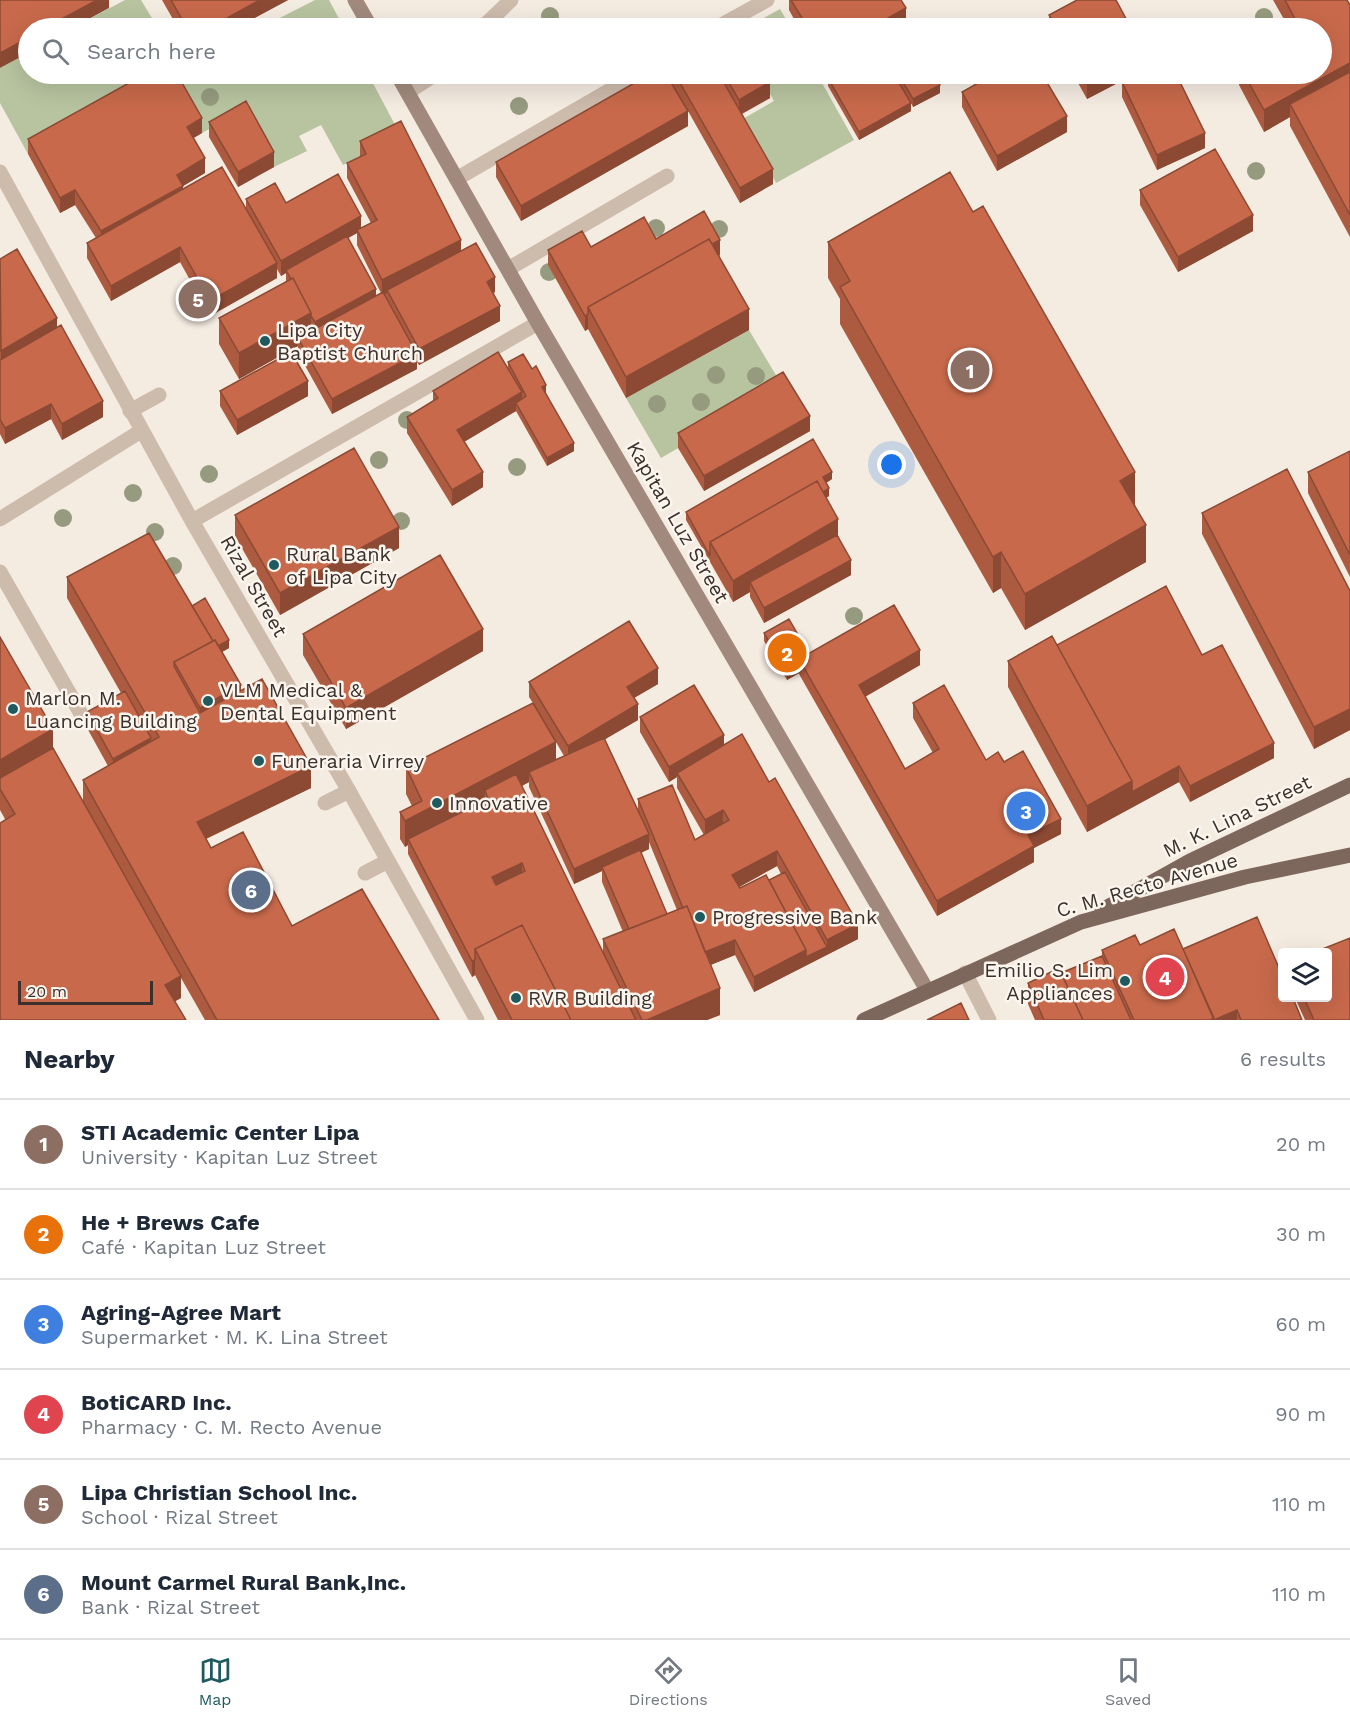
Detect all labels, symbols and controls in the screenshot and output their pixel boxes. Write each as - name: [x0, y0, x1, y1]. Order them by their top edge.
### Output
- search box: [18, 18, 1332, 84]
- icon: search: [39, 35, 72, 68]
- text: Search here: [87, 39, 216, 64]
- pin: 5: [178, 276, 218, 322]
- place label: Lipa City Baptist Church: [277, 318, 423, 365]
- marker: Lipa City Baptist Church: [258, 334, 272, 348]
- pin: 1: [950, 348, 990, 392]
- street label: Kapitan Luz Street: [622, 437, 734, 608]
- your location: [877, 450, 906, 479]
- street label: Rizal Street: [215, 531, 293, 641]
- place label: Rural Bank of Lipa City: [286, 542, 398, 589]
- marker: Rural Bank of Lipa City: [267, 558, 281, 572]
- pin: 2: [768, 630, 806, 676]
- place label: VLM Medical & Dental Equipment: [220, 678, 397, 725]
- place label: Marlon M. Luancing Building: [25, 686, 197, 733]
- marker: VLM Medical & Dental Equipment: [201, 694, 215, 708]
- marker: Marlon M. Luancing Building: [6, 702, 20, 716]
- place label: Funeraria Virrey: [271, 749, 425, 773]
- marker: Funeraria Virrey: [252, 754, 266, 768]
- street label: M. K. Lina Street: [1159, 769, 1316, 862]
- pin: 3: [1006, 788, 1046, 834]
- place label: Innovative: [449, 791, 548, 815]
- marker: Innovative: [430, 796, 444, 810]
- street label: C. M. Recto Avenue: [1053, 848, 1241, 922]
- pin: 6: [232, 868, 270, 912]
- place label: Progressive Bank: [712, 905, 877, 929]
- marker: Progressive Bank: [693, 910, 707, 924]
- map controls: [1278, 948, 1332, 1002]
- button: layers: [1278, 948, 1332, 1002]
- pin: 4: [1146, 954, 1184, 1000]
- place label: Emilio S. Lim Appliances: [984, 958, 1113, 1005]
- marker: Emilio S. Lim Appliances: [1118, 974, 1132, 988]
- scale bar: [18, 978, 153, 1006]
- text: 20 m: [27, 982, 67, 1001]
- place label: RVR Building: [528, 986, 652, 1010]
- marker: RVR Building: [509, 991, 523, 1005]
- text: Nearby: [24, 1044, 115, 1074]
- text: 6 results: [1240, 1047, 1326, 1071]
- text: STI Academic Center Lipa: [81, 1120, 359, 1145]
- text: 1: [39, 1132, 48, 1156]
- text: 20 m: [1276, 1132, 1326, 1156]
- text: University · Kapitan Luz Street: [81, 1145, 377, 1169]
- text: He + Brews Cafe: [81, 1210, 260, 1235]
- text: 2: [38, 1222, 49, 1246]
- text: 30 m: [1276, 1222, 1326, 1246]
- text: Café · Kapitan Luz Street: [81, 1235, 326, 1259]
- text: Agring-Agree Mart: [81, 1300, 281, 1325]
- text: 3: [38, 1312, 49, 1336]
- text: 60 m: [1276, 1312, 1326, 1336]
- text: Supermarket · M. K. Lina Street: [81, 1325, 388, 1349]
- text: BotiCARD Inc.: [81, 1390, 232, 1415]
- text: 4: [37, 1402, 50, 1426]
- text: 90 m: [1275, 1402, 1326, 1426]
- text: Pharmacy · C. M. Recto Avenue: [81, 1415, 382, 1439]
- text: Lipa Christian School Inc.: [81, 1480, 357, 1505]
- text: 5: [38, 1492, 49, 1516]
- text: 110 m: [1272, 1492, 1326, 1516]
- text: School · Rizal Street: [81, 1505, 278, 1529]
- text: Mount Carmel Rural Bank,Inc.: [81, 1570, 406, 1595]
- text: 6: [37, 1582, 50, 1606]
- text: 110 m: [1272, 1582, 1326, 1606]
- text: Bank · Rizal Street: [81, 1595, 260, 1619]
- tab: Map: [199, 1654, 232, 1709]
- tab: Directions: [629, 1654, 708, 1709]
- tab: Saved: [1105, 1654, 1151, 1709]

